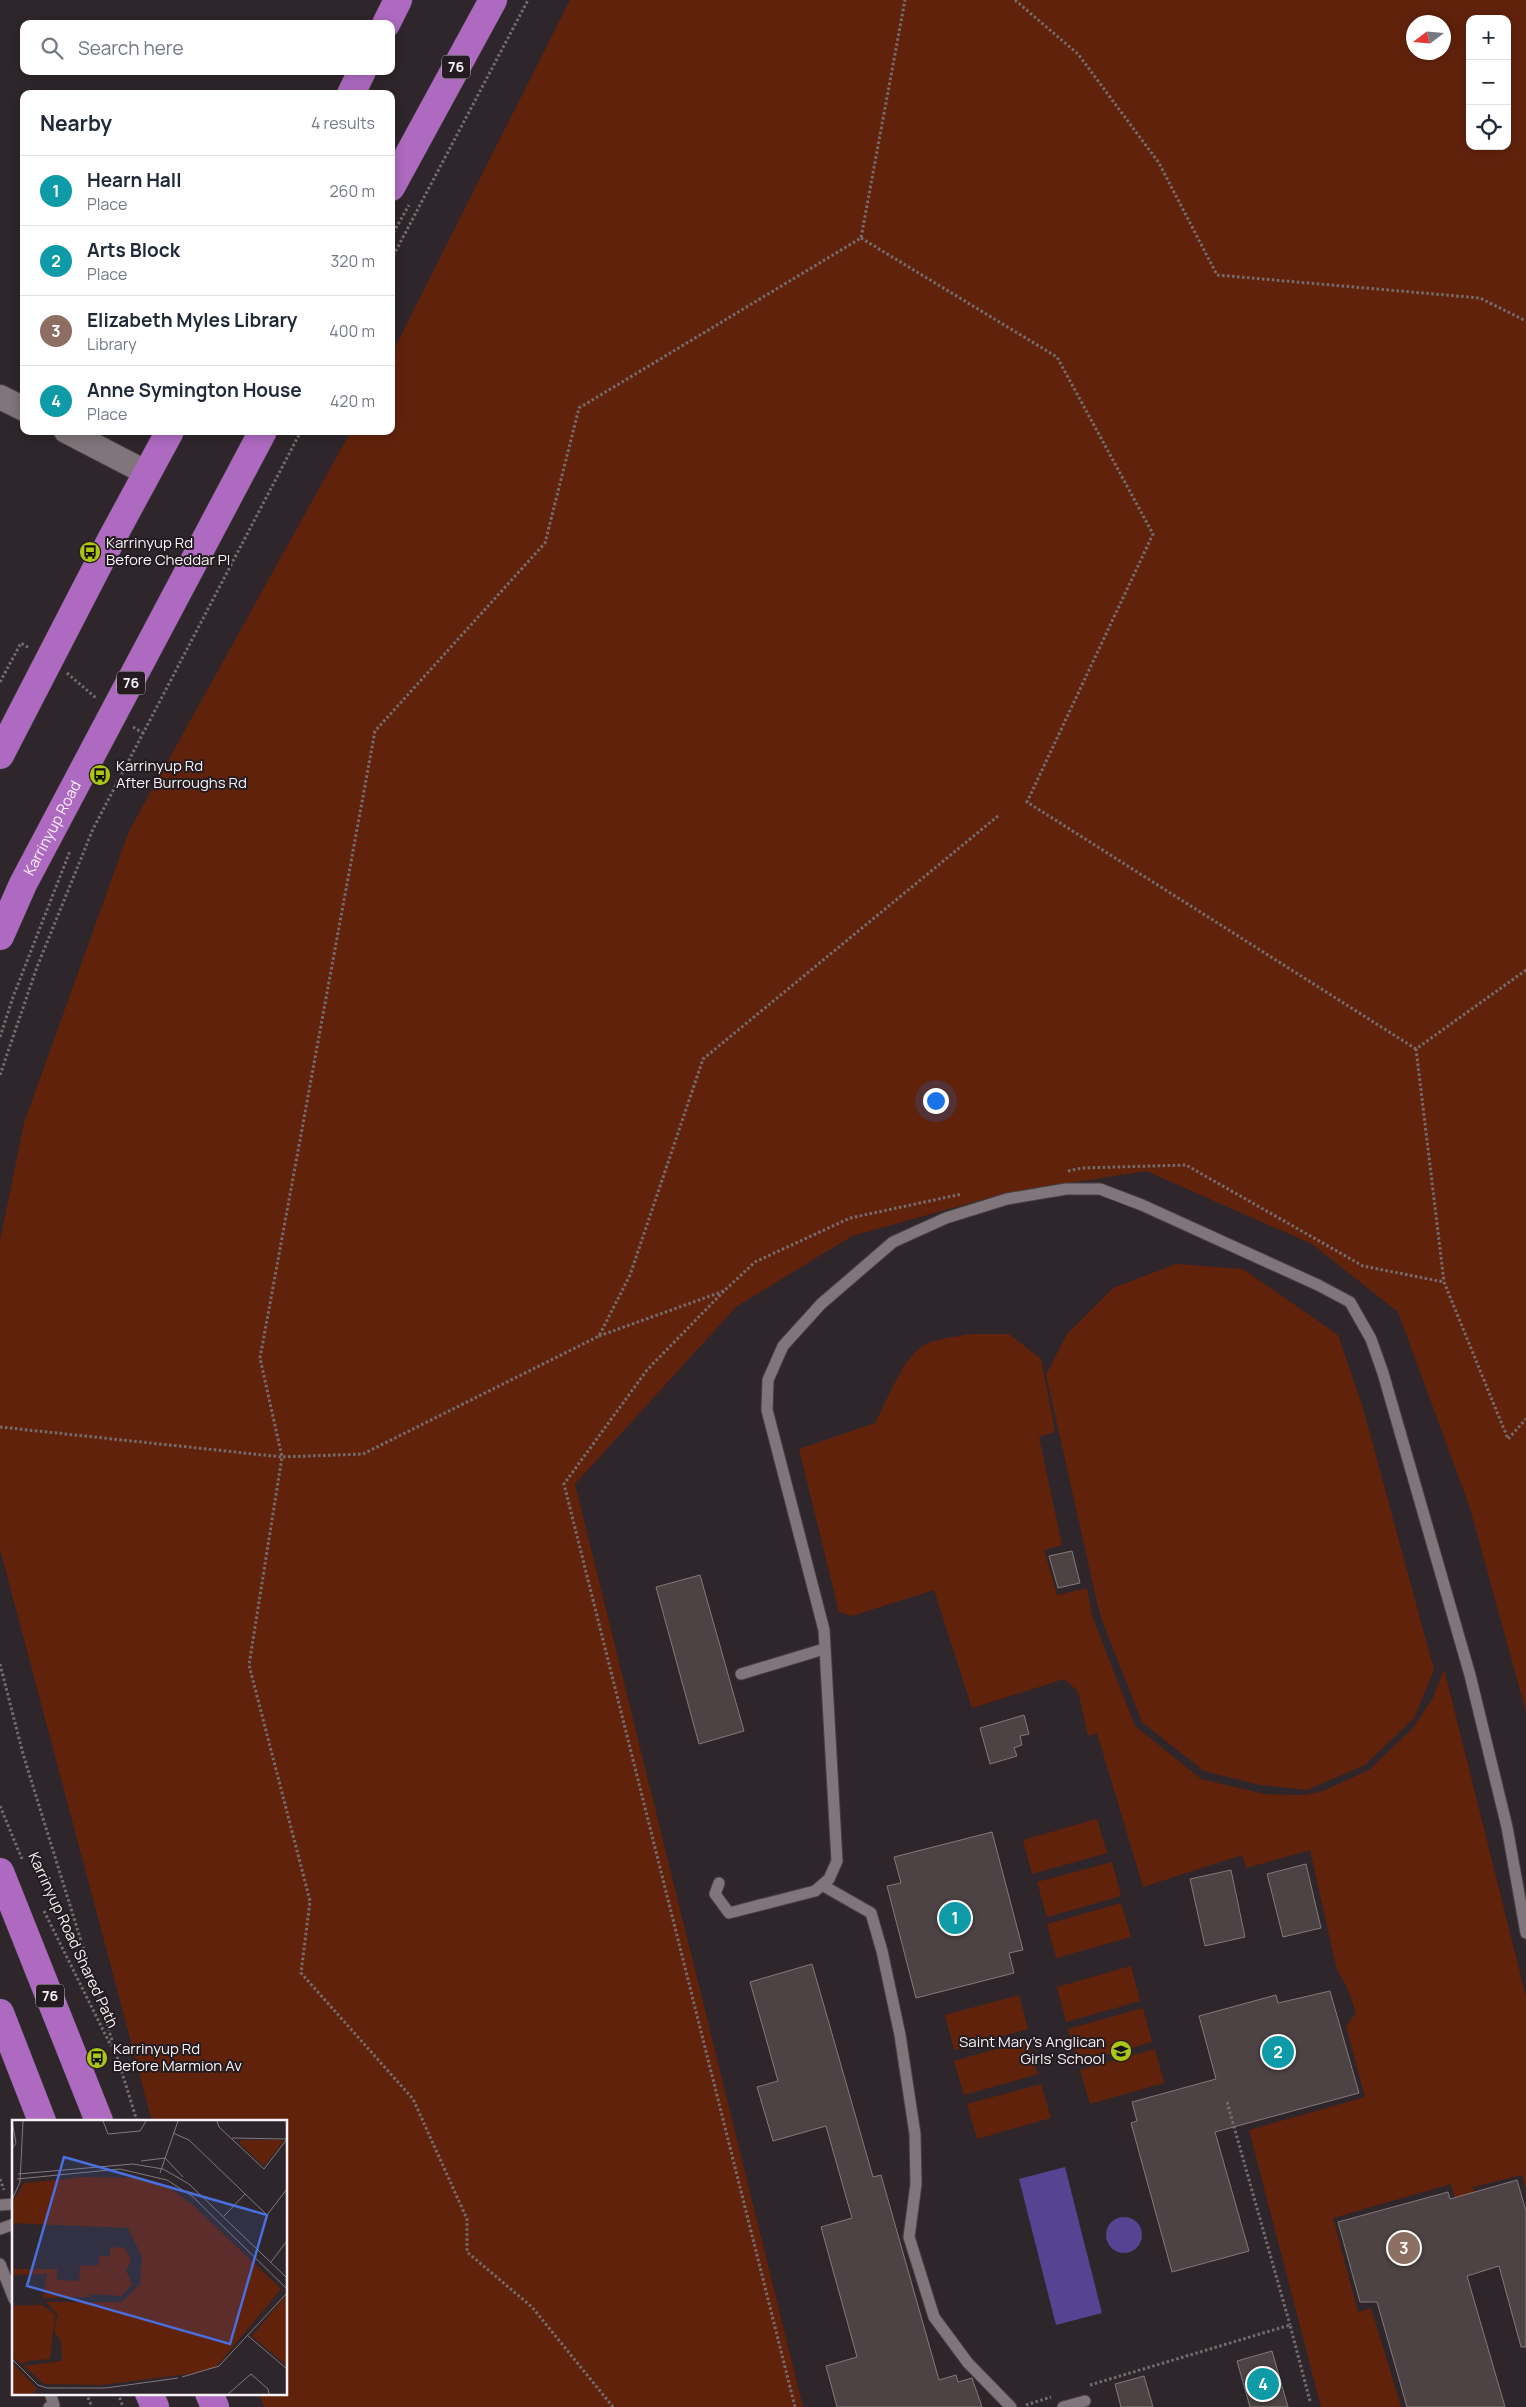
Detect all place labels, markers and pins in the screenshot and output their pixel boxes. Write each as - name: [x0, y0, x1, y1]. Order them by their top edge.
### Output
- place label: Karrinyup Rd Before Cheddar Pl: [106, 532, 230, 570]
- bus stop icon: Karrinyup Rd Before Cheddar Pl: [78, 540, 102, 564]
- place label: Karrinyup Rd After Burroughs Rd: [116, 755, 247, 793]
- bus stop icon: Karrinyup Rd After Burroughs Rd: [88, 763, 112, 787]
- pin: 1: [939, 1899, 971, 1937]
- place label: Saint Mary's Anglican Girls' School: [959, 2031, 1105, 2069]
- pin: 2: [1262, 2033, 1294, 2071]
- place label: Karrinyup Rd Before Marmion Av: [113, 2038, 242, 2076]
- school or university icon: Saint Mary's Anglican Girls' School: [1109, 2039, 1133, 2063]
- bus stop icon: Karrinyup Rd Before Marmion Av: [85, 2046, 109, 2070]
- pin: 3: [1388, 2229, 1420, 2267]
- pin: 4: [1247, 2365, 1279, 2403]

